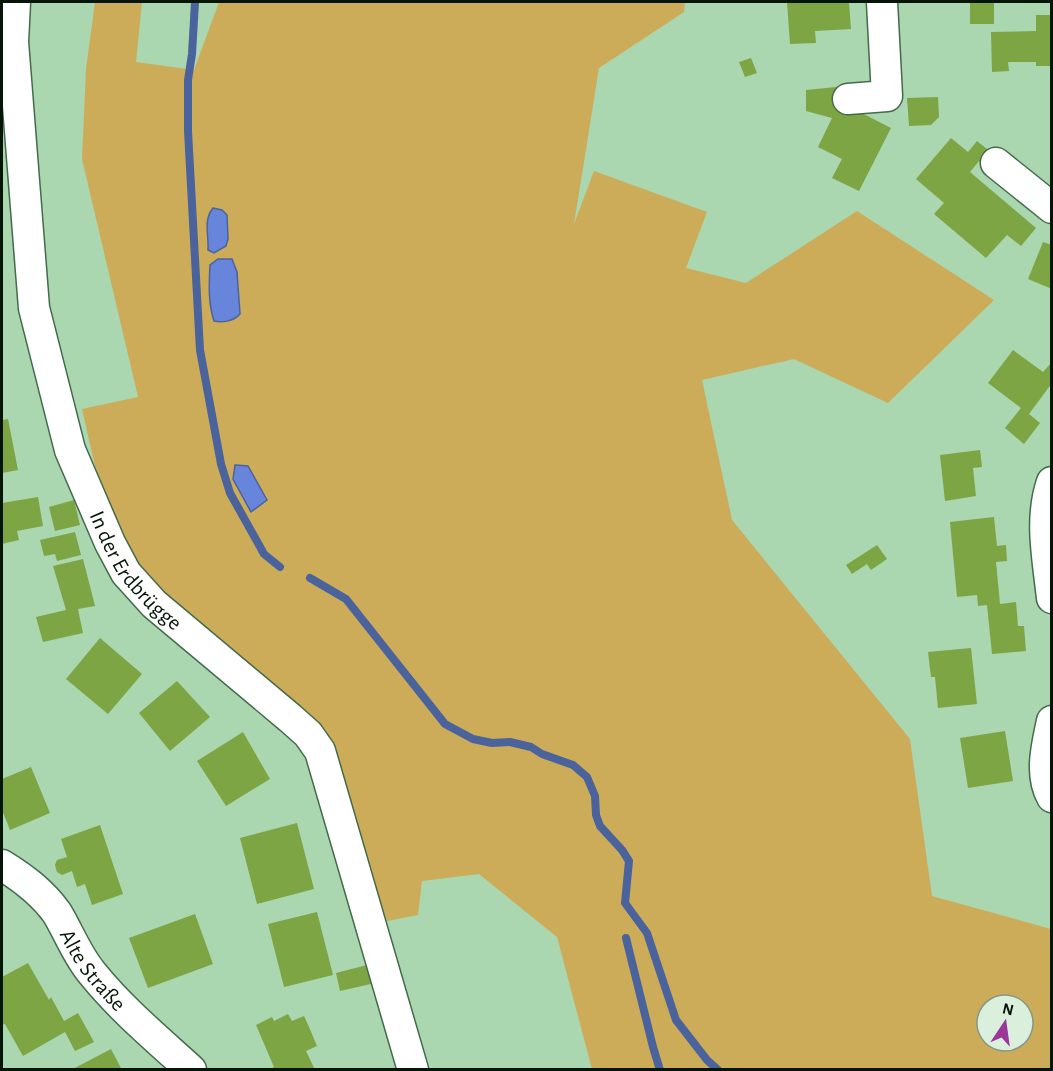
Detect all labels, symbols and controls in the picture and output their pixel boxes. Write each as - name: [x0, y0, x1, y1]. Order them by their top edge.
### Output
- street label: In der Erdbrügge: [86, 508, 186, 634]
- street label: Alte Straße: [56, 926, 130, 1015]
- north arrow: [975, 993, 1035, 1053]
- text: N: [1001, 1000, 1015, 1018]

